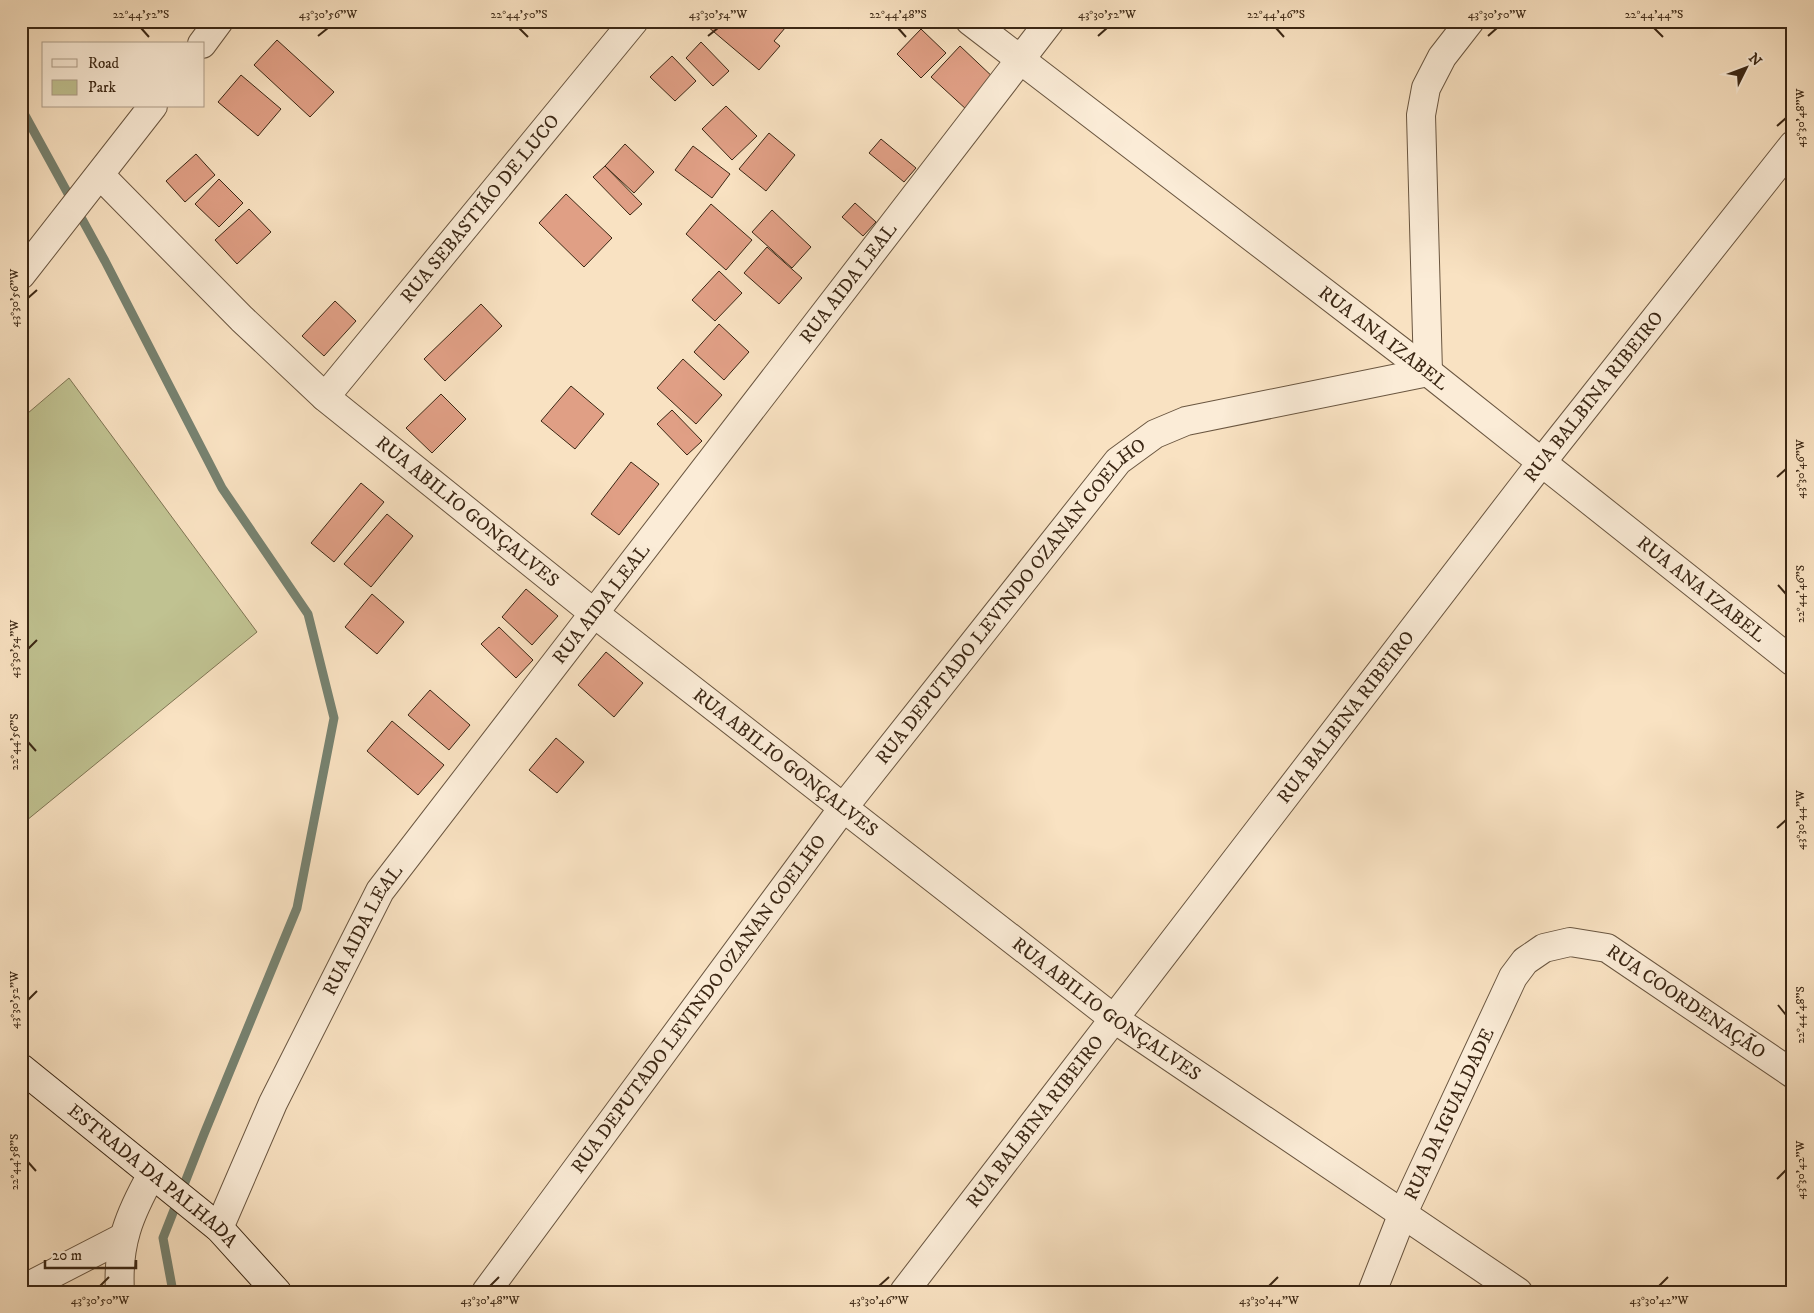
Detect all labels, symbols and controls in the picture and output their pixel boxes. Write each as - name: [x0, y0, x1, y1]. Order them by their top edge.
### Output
- text: 22°44'52"S: [113, 7, 169, 22]
- text: 43°30'56"W: [299, 7, 358, 22]
- text: 22°44'50"S: [490, 7, 548, 22]
- text: 43°30'54"W: [689, 7, 748, 22]
- text: 22°44'48"S: [869, 7, 927, 22]
- text: 43°30'52"W: [1078, 7, 1137, 22]
- text: 22°44'46"S: [1247, 7, 1305, 22]
- text: 43°30'50"W: [1468, 7, 1527, 22]
- text: 22°44'44"S: [1625, 7, 1683, 22]
- legend: [42, 42, 205, 108]
- north arrow: [1722, 42, 1772, 92]
- text: N: [1744, 50, 1766, 71]
- text: Road: [88, 54, 120, 73]
- text: Park: [88, 78, 117, 97]
- text: 43°30'48"W: [1793, 87, 1808, 148]
- street label: RUA SEBASTIÃO DE LUCO: [396, 109, 564, 308]
- street label: RUA AIDA LEAL: [795, 218, 902, 348]
- text: 43°30'56"W: [7, 268, 22, 327]
- street label: RUA ANA IZABEL: [1314, 281, 1453, 395]
- street label: RUA BALBINA RIBEIRO: [1519, 307, 1668, 487]
- street label: RUA ABILIO GONÇALVES: [371, 431, 564, 592]
- street label: RUA DEPUTADO LEVINDO OZANAN COELHO: [871, 433, 1150, 769]
- text: 43°30'46"W: [1793, 438, 1808, 499]
- street label: RUA ANA IZABEL: [1632, 531, 1770, 647]
- street label: RUA AIDA LEAL: [548, 539, 655, 669]
- text: 22°44'46"S: [1793, 565, 1808, 623]
- text: 43°30'54"W: [7, 619, 22, 678]
- street label: RUA BALBINA RIBEIRO: [1272, 626, 1419, 808]
- street label: RUA ABILIO GONÇALVES: [688, 683, 883, 842]
- text: 22°44'56"S: [7, 714, 22, 770]
- text: 43°30'44"W: [1793, 789, 1808, 850]
- street label: RUA DEPUTADO LEVINDO OZANAN COELHO: [566, 830, 831, 1178]
- street label: RUA AIDA LEAL: [318, 860, 408, 999]
- street label: RUA ABILIO GONÇALVES: [1008, 932, 1205, 1086]
- street label: RUA COORDENAÇÃO: [1602, 940, 1770, 1064]
- text: 43°30'52"W: [7, 970, 22, 1029]
- text: 22°44'48"S: [1793, 986, 1808, 1044]
- street label: RUA DA IGUALDADE: [1399, 1024, 1499, 1204]
- street label: RUA BALBINA RIBEIRO: [961, 1031, 1109, 1212]
- street label: ESTRADA DA PALHADA: [63, 1099, 243, 1253]
- text: 22°44'58"S: [7, 1134, 22, 1190]
- text: 43°30'42"W: [1793, 1139, 1808, 1199]
- scale bar: [45, 1238, 136, 1270]
- text: 20 m: [52, 1246, 82, 1265]
- text: 43°30'50"W: [71, 1293, 130, 1308]
- text: 43°30'48"W: [460, 1293, 521, 1308]
- text: 43°30'46"W: [849, 1293, 910, 1308]
- text: 43°30'44"W: [1239, 1293, 1300, 1308]
- text: 43°30'42"W: [1630, 1293, 1690, 1308]

